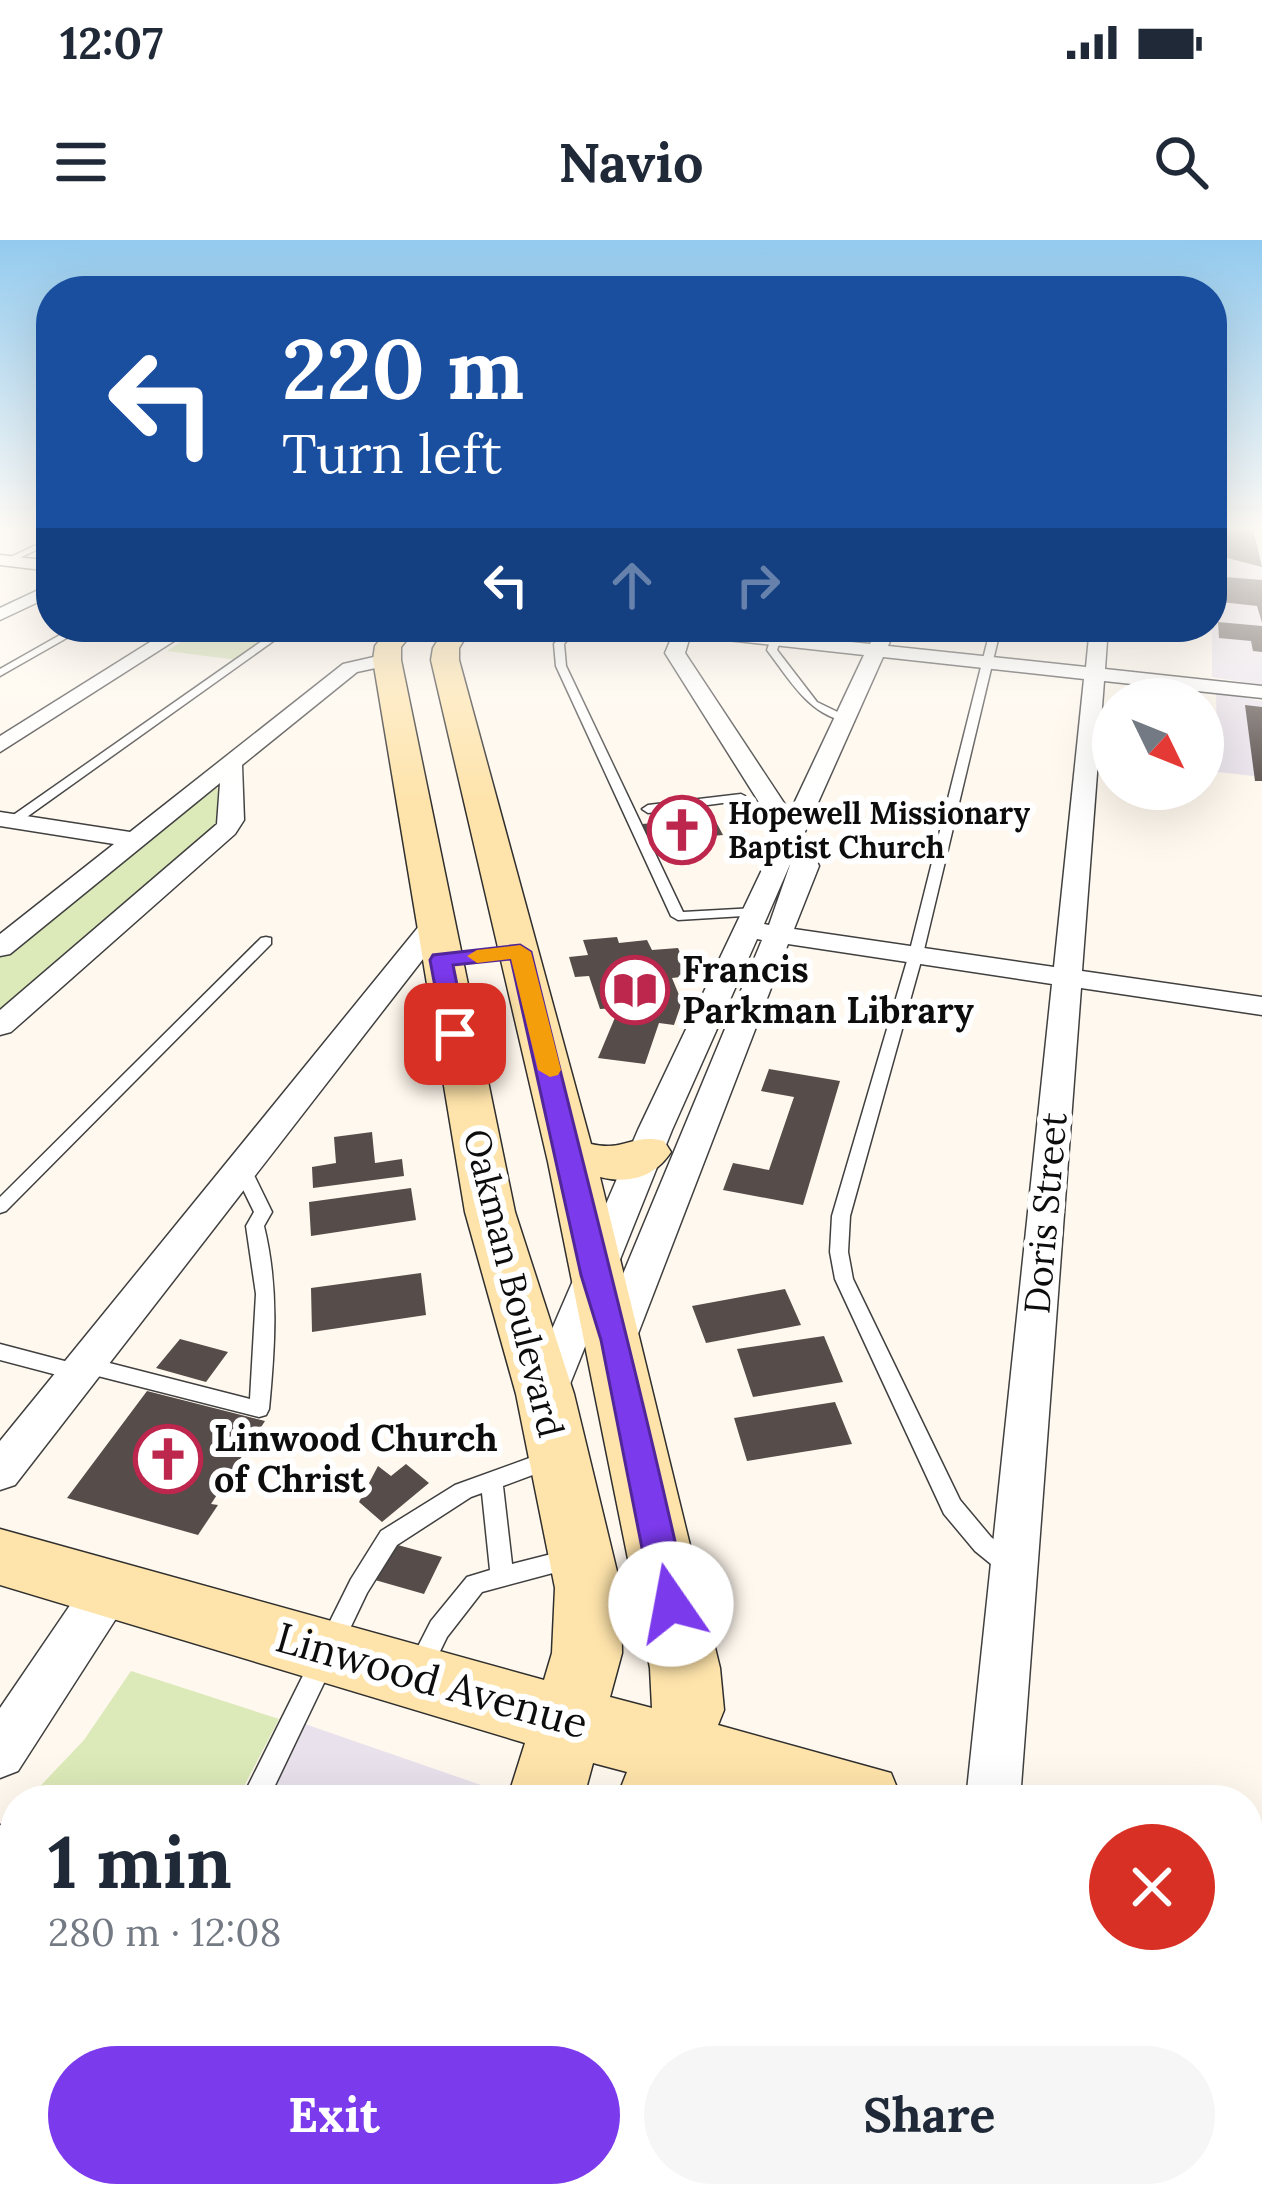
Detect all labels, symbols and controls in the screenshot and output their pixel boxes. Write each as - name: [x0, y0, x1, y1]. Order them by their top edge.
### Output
- text: 12:07: [60, 14, 163, 71]
- text: Navio: [558, 128, 704, 197]
- icon: menu: [48, 129, 114, 195]
- icon: search: [1148, 129, 1214, 195]
- text: 220 m: [282, 314, 524, 422]
- icon: left: [84, 324, 240, 480]
- text: Turn left: [282, 419, 502, 488]
- icon: left: [473, 552, 539, 618]
- icon: ahead: [599, 552, 665, 618]
- icon: right: [725, 552, 791, 618]
- north arrow: [1092, 678, 1224, 810]
- map controls: [1092, 678, 1224, 810]
- place label: Hopewell Missionary Baptist Church: [728, 794, 1031, 866]
- church icon: Hopewell Missionary Baptist Church: [647, 795, 717, 865]
- place label: Francis Parkman Library: [682, 946, 974, 1033]
- library icon: Francis Parkman Library: [600, 955, 670, 1025]
- pin: [404, 983, 506, 1085]
- icon: arrive: [422, 1001, 488, 1067]
- street label: Doris Street: [1013, 1110, 1077, 1316]
- street label: Oakman Boulevard: [453, 1124, 575, 1442]
- place label: Linwood Church of Christ: [214, 1415, 498, 1502]
- church icon: Linwood Church of Christ: [133, 1424, 203, 1494]
- position arrow: [608, 1541, 734, 1667]
- street label: Linwood Avenue: [270, 1610, 594, 1750]
- text: 1 min: [48, 1816, 232, 1908]
- button: close: [1089, 1824, 1215, 1950]
- text: 280 m · 12:08: [48, 1907, 282, 1957]
- button: Exit: [48, 2046, 620, 2184]
- button: Share: [644, 2046, 1215, 2184]

